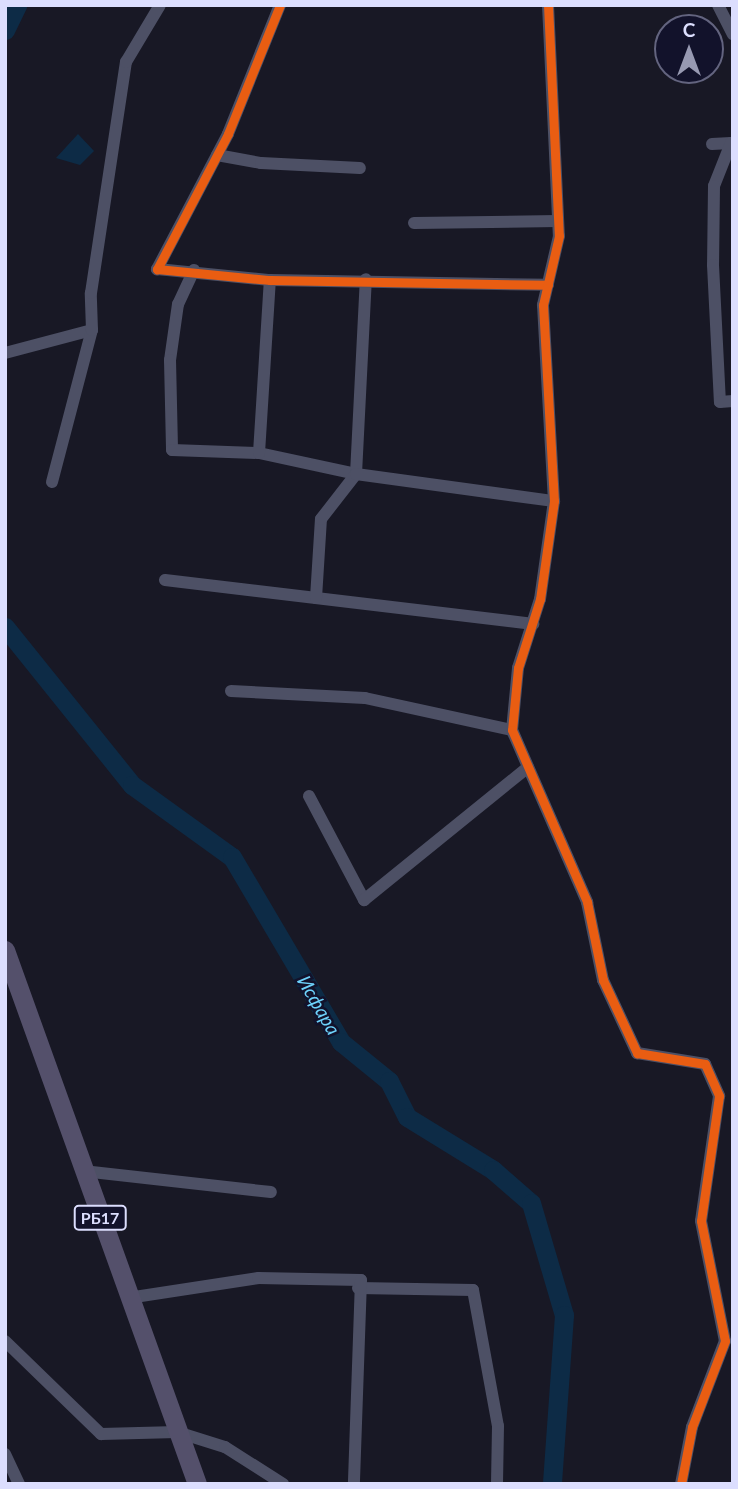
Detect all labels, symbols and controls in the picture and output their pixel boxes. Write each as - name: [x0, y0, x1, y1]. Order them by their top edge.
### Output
- north arrow: [654, 14, 724, 84]
- text: С: [683, 18, 695, 41]
- water label: Исфара: [293, 971, 345, 1039]
- road number: РБ17: [72, 1206, 128, 1230]

